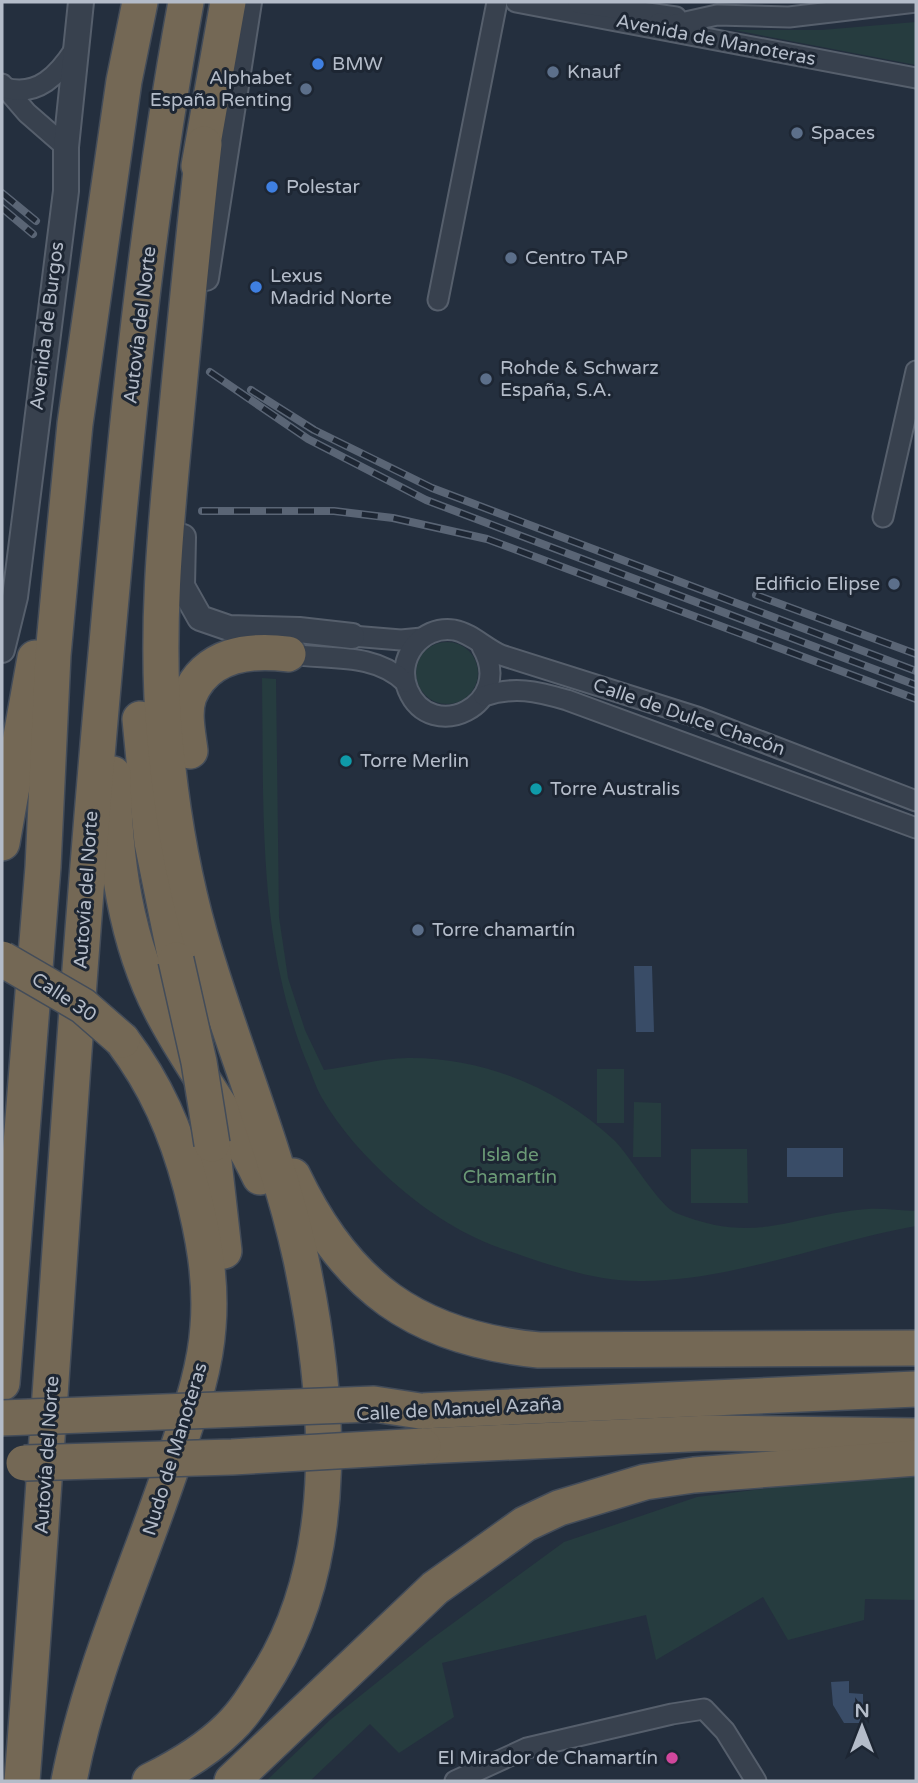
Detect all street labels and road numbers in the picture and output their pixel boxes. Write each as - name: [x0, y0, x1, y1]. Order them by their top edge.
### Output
- street label: Avenida de Manoteras: [614, 10, 818, 70]
- street label: Avenida de Burgos: [26, 240, 68, 412]
- street label: Autovía del Norte: [119, 245, 161, 405]
- street label: Calle de Dulce Chacón: [590, 674, 788, 760]
- street label: Autovía del Norte: [69, 810, 103, 970]
- street label: Calle 30: [27, 968, 101, 1026]
- street label: Nudo de Manoteras: [138, 1360, 212, 1538]
- street label: Autovía del Norte: [30, 1375, 64, 1535]
- street label: Calle de Manuel Azaña: [356, 1393, 562, 1425]

